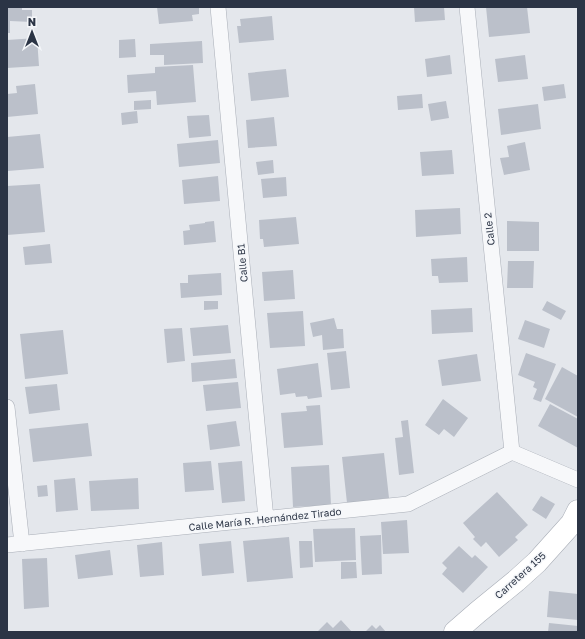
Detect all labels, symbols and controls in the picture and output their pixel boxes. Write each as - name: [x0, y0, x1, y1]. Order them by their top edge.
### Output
- north arrow: [12, 12, 52, 52]
- text: N: [28, 15, 36, 28]
- street label: Calle 2: [481, 212, 497, 246]
- street label: Calle B1: [234, 243, 250, 283]
- street label: Calle María R. Hernández Tirado: [188, 505, 342, 533]
- street label: Carretera 155: [492, 549, 548, 601]

